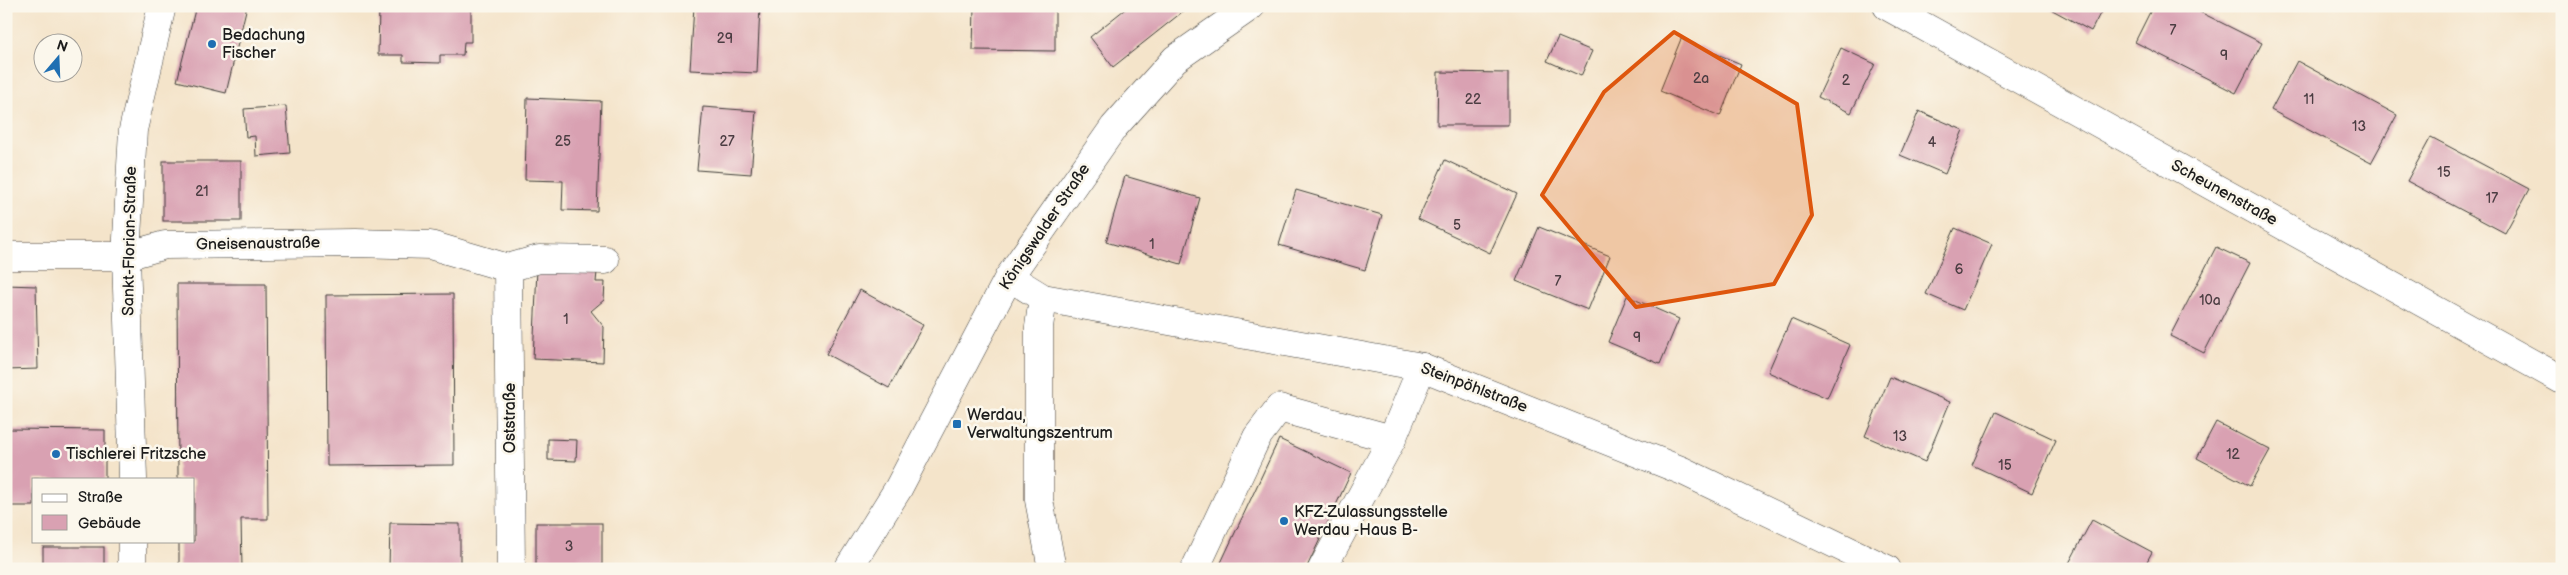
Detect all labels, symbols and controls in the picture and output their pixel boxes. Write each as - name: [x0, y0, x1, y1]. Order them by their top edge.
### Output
- house number: 7: [2170, 22, 2177, 39]
- place label: Bedachung Fischer: [222, 26, 305, 63]
- house number: 29: [717, 30, 733, 47]
- north arrow: [32, 32, 82, 82]
- text: N: [54, 36, 70, 56]
- marker: Bedachung Fischer: [206, 38, 218, 50]
- house number: 9: [2220, 47, 2228, 64]
- house number: 2a: [1693, 70, 1709, 87]
- house number: 2: [1842, 72, 1851, 89]
- house number: 22: [1465, 91, 1482, 108]
- house number: 11: [2304, 91, 2314, 108]
- house number: 13: [2352, 118, 2366, 135]
- house number: 25: [555, 133, 571, 150]
- house number: 27: [719, 133, 735, 150]
- house number: 4: [1928, 134, 1937, 151]
- street label: Scheunenstraße: [2167, 156, 2281, 230]
- street label: Königswalder Straße: [996, 160, 1095, 294]
- house number: 15: [2437, 164, 2451, 181]
- street label: Sankt-Florian-Straße: [119, 165, 141, 316]
- house number: 21: [195, 183, 209, 200]
- house number: 17: [2486, 190, 2498, 207]
- house number: 5: [1453, 217, 1461, 234]
- street label: Gneisenaustraße: [196, 233, 321, 255]
- house number: 1: [1149, 236, 1155, 253]
- house number: 6: [1955, 261, 1964, 278]
- house number: 7: [1555, 273, 1562, 290]
- house number: 10a: [2199, 292, 2221, 309]
- house number: 1: [563, 311, 569, 328]
- house number: 9: [1633, 329, 1641, 346]
- street label: Steinpöhlstraße: [1418, 359, 1531, 417]
- street label: Oststraße: [501, 382, 520, 453]
- place label: Werdau, Verwaltungszentrum: [967, 406, 1113, 443]
- marker: Werdau, Verwaltungszentrum: [951, 418, 963, 430]
- house number: 13: [1893, 428, 1907, 445]
- place label: Tischlerei Fritzsche: [66, 445, 207, 464]
- house number: 12: [2226, 446, 2241, 463]
- marker: Tischlerei Fritzsche: [50, 448, 62, 460]
- house number: 15: [1998, 457, 2012, 474]
- legend: [32, 478, 195, 542]
- text: Straße: [78, 488, 123, 507]
- place label: KFZ-Zulassungsstelle Werdau -Haus B-: [1294, 503, 1448, 540]
- text: Gebäude: [78, 514, 141, 533]
- marker: KFZ-Zulassungsstelle Werdau -Haus B-: [1278, 515, 1290, 527]
- house number: 3: [565, 538, 573, 555]

